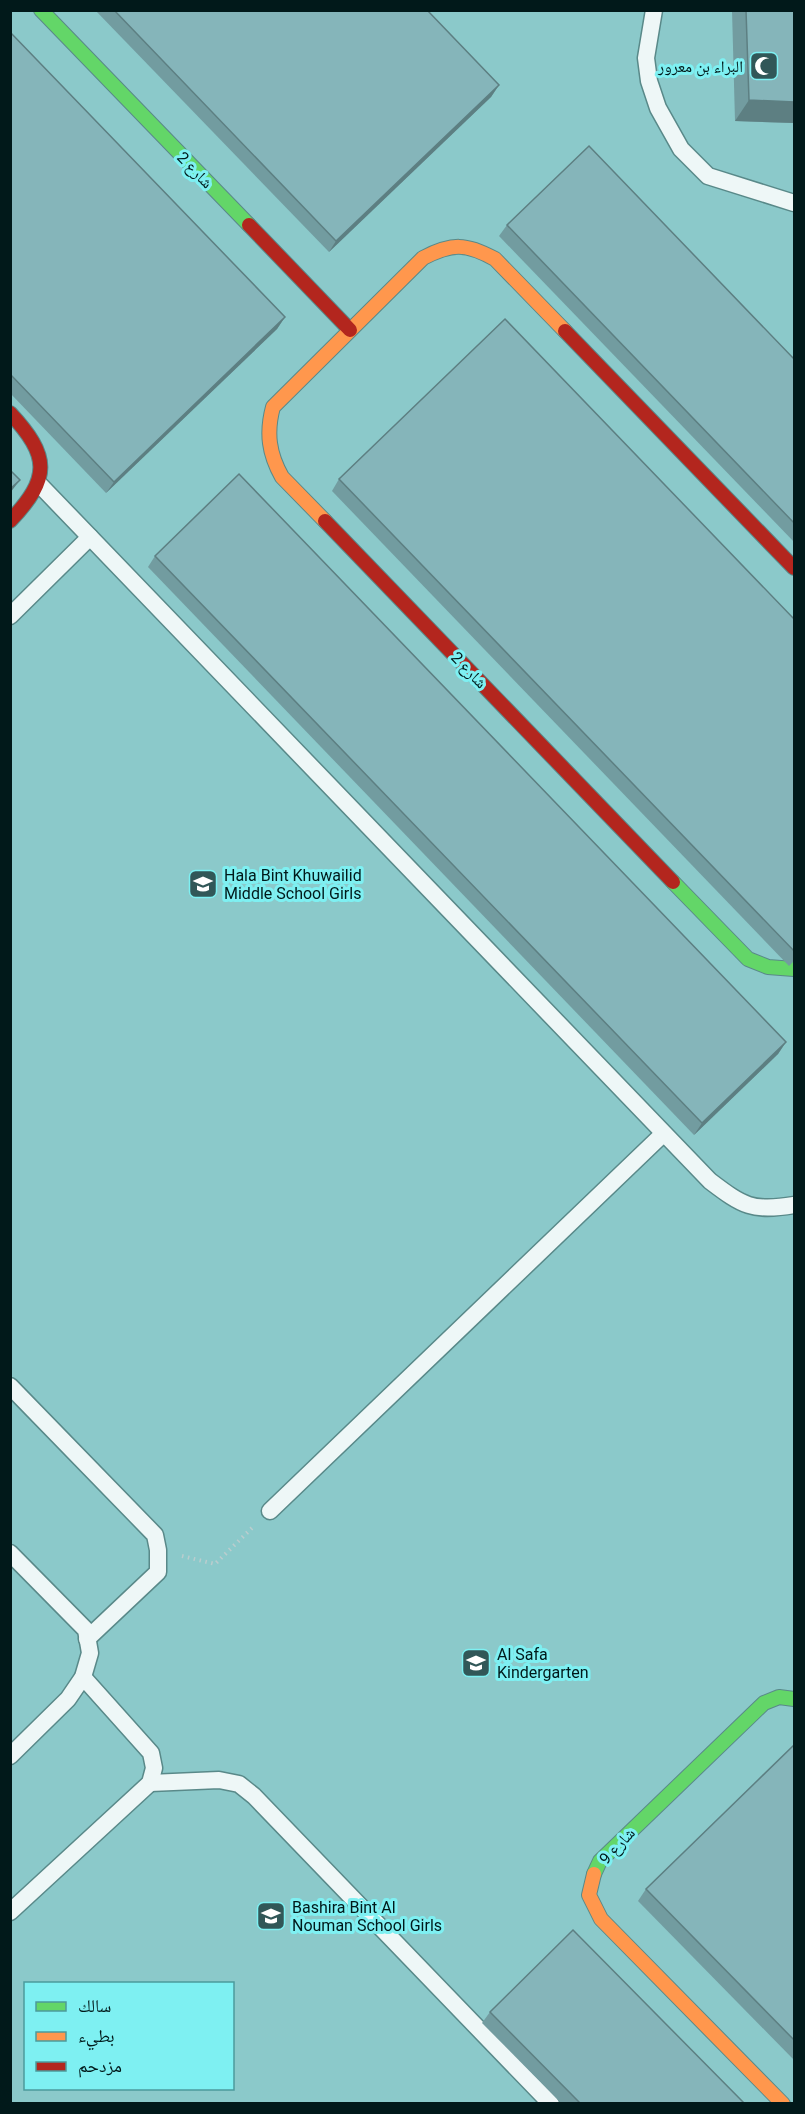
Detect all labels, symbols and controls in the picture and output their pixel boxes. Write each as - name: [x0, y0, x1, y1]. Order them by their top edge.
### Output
- mosque icon: البراء بن معرور: [748, 50, 780, 82]
- place label: البراء بن معرور: [657, 57, 743, 77]
- street label: شارع 2: [172, 148, 217, 193]
- street label: شارع 2: [446, 648, 491, 693]
- place label: Hala Bint Khuwailid Middle School Girls: [224, 866, 362, 903]
- school or university icon: Hala Bint Khuwailid Middle School Girls: [187, 868, 219, 900]
- place label: Al Safa Kindergarten: [497, 1645, 589, 1682]
- school or university icon: Al Safa Kindergarten: [460, 1647, 492, 1679]
- street label: شارع 9: [595, 1824, 639, 1869]
- place label: Bashira Bint Al Nouman School Girls: [292, 1898, 442, 1935]
- school or university icon: Bashira Bint Al Nouman School Girls: [255, 1900, 287, 1932]
- legend: [24, 1982, 234, 2090]
- text: سالك: [78, 1995, 111, 2016]
- text: بطيء: [78, 2025, 115, 2051]
- text: مزدحم: [78, 2055, 122, 2078]

